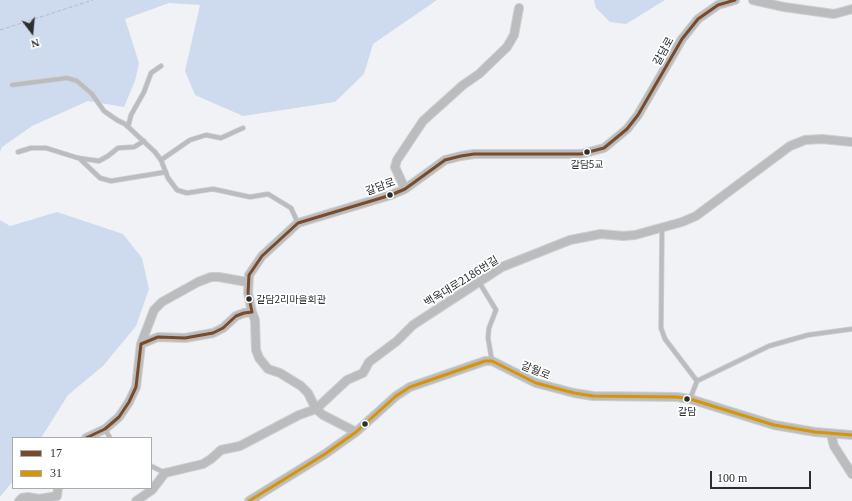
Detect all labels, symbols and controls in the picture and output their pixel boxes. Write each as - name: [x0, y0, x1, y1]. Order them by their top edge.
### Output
- north arrow: [12, 12, 52, 52]
- street label: 갈담로: [650, 35, 676, 67]
- text: N: [30, 37, 41, 50]
- marker: 갈담5교: [582, 147, 592, 157]
- place label: 갈담5교: [570, 158, 604, 170]
- street label: 갈담로: [363, 175, 397, 197]
- unlabelled marker: [385, 190, 395, 200]
- street label: 백옥대로2186번길: [421, 253, 501, 309]
- place label: 갈담2리마을회관: [256, 293, 326, 305]
- marker: 갈담2리마을회관: [244, 294, 254, 304]
- street label: 갈월로: [519, 358, 553, 382]
- marker: 갈담: [682, 394, 692, 404]
- place label: 갈담: [678, 405, 696, 417]
- unlabelled marker: [360, 419, 370, 429]
- legend: [12, 437, 152, 489]
- text: 17: [50, 446, 62, 460]
- scale bar: [712, 463, 813, 489]
- text: 31: [50, 466, 62, 480]
- text: 100 m: [717, 471, 747, 485]

